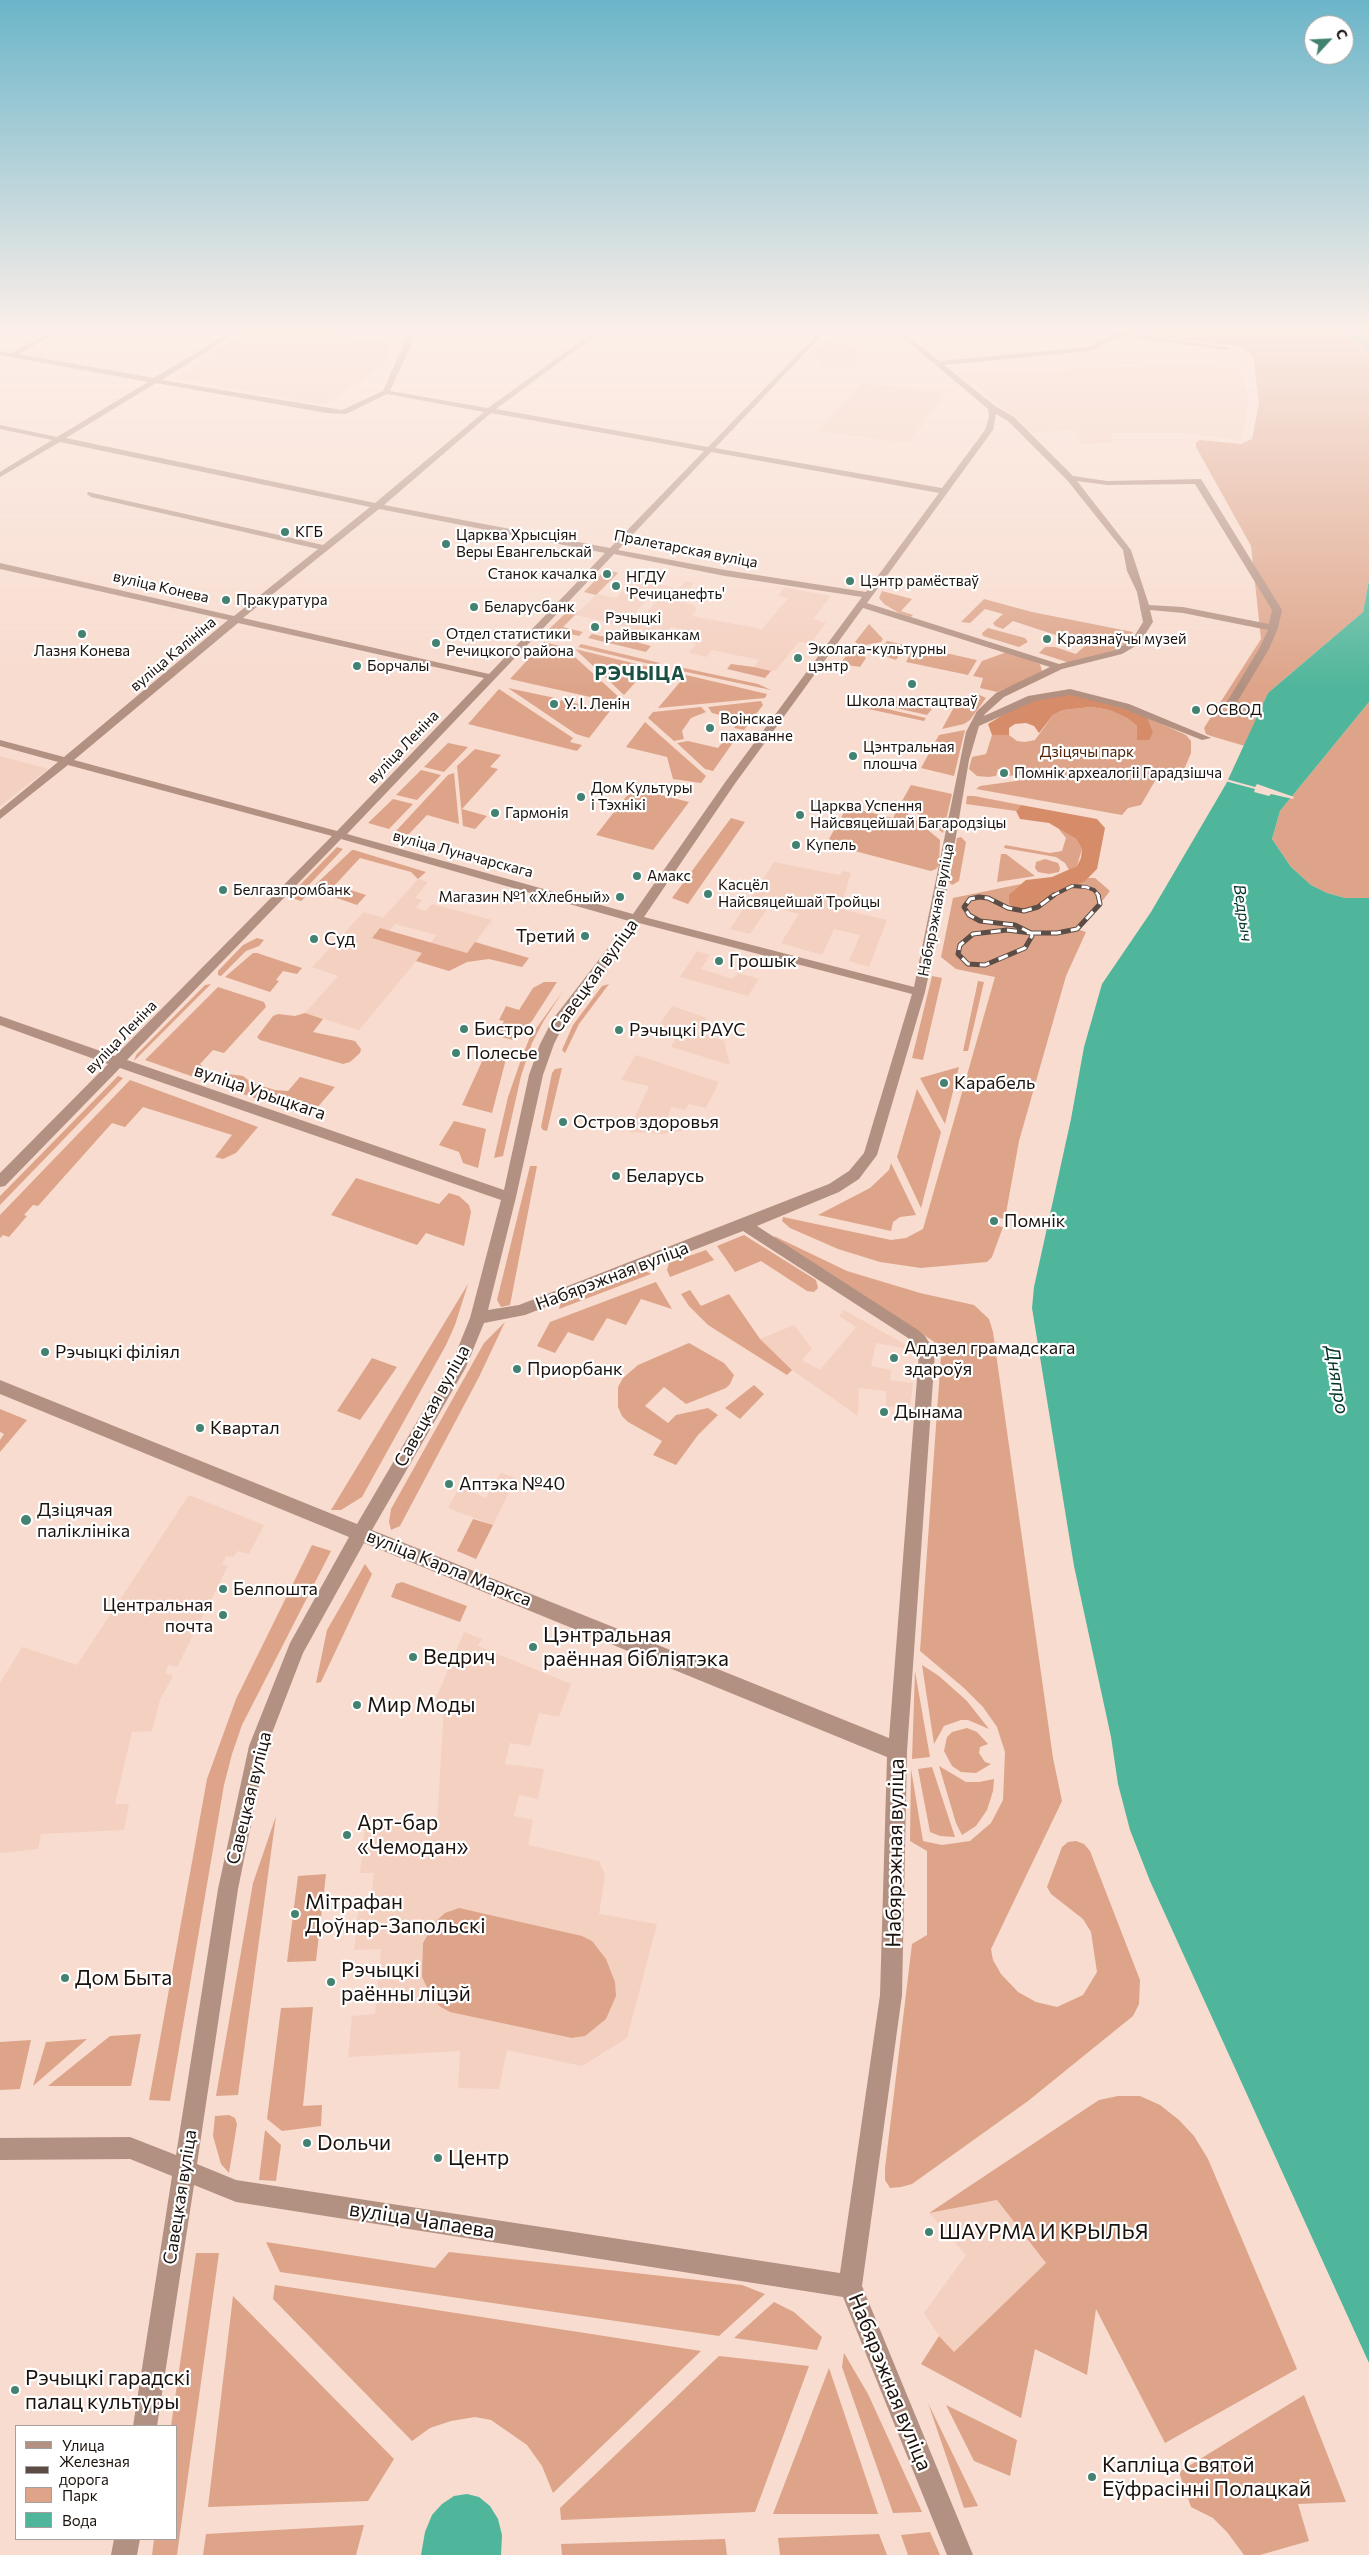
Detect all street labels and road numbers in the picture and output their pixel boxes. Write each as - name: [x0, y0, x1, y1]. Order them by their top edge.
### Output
- street label: Пралетарская вуліца: [613, 526, 759, 572]
- street label: вуліца Конева: [111, 567, 211, 607]
- street label: вуліца Калініна: [127, 613, 219, 695]
- street label: вуліца Леніна: [364, 707, 442, 787]
- street label: вуліца Луначарскага: [391, 827, 535, 881]
- street label: Набярэжная вуліца: [914, 842, 958, 978]
- street label: Савецкая вуліца: [545, 915, 643, 1037]
- street label: вуліца Леніна: [82, 997, 160, 1077]
- street label: вуліца Урыцкага: [191, 1059, 329, 1125]
- street label: Набярэжная вуліца: [532, 1237, 692, 1315]
- street label: Савецкая вуліца: [390, 1341, 474, 1471]
- street label: вуліца Карла Маркса: [363, 1525, 535, 1611]
- street label: Савецкая вуліца: [222, 1729, 276, 1867]
- street label: Набярэжная вуліца: [881, 1758, 909, 1948]
- street label: Савецкая вуліца: [159, 2128, 201, 2266]
- street label: вуліца Чапаева: [347, 2196, 497, 2244]
- street label: Набярэжная вуліца: [843, 2290, 937, 2474]

